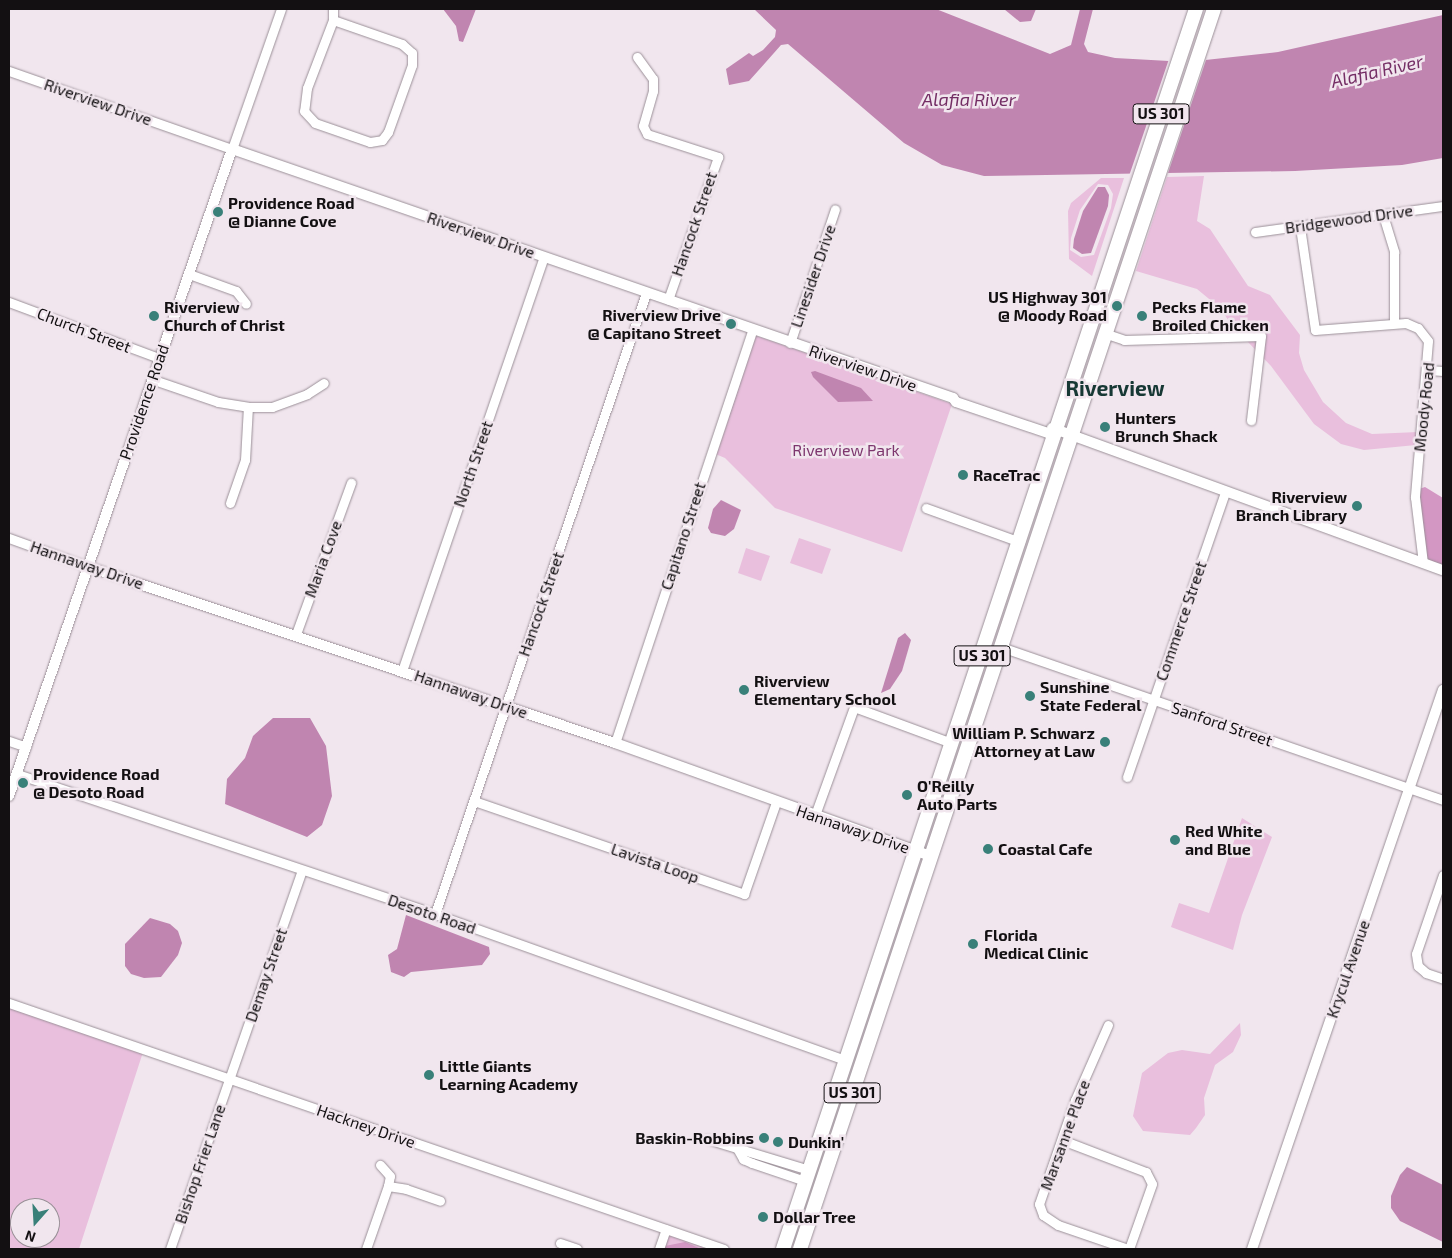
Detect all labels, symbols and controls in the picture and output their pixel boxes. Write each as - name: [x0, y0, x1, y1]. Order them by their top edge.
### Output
- water label: Alafia River: [1329, 50, 1425, 92]
- street label: Riverview Drive: [41, 75, 155, 129]
- water label: Alafia River: [922, 88, 1016, 110]
- road number: US 301: [1132, 102, 1190, 126]
- street label: Hancock Street: [667, 169, 721, 279]
- place label: Providence Road @ Dianne Cove: [228, 193, 354, 231]
- street label: Bridgewood Drive: [1284, 201, 1414, 237]
- marker: Providence Road @ Dianne Cove: [212, 206, 224, 218]
- street label: Riverview Drive: [424, 208, 538, 262]
- street label: Linesider Drive: [786, 222, 840, 330]
- place label: US Highway 301 @ Moody Road: [988, 287, 1107, 325]
- place label: Riverview Church of Christ: [164, 297, 285, 335]
- place label: Pecks Flame Broiled Chicken: [1152, 297, 1269, 335]
- marker: US Highway 301 @ Moody Road: [1111, 300, 1123, 312]
- street label: Church Street: [34, 303, 134, 357]
- place label: Riverview Drive @ Capitano Street: [587, 305, 721, 343]
- marker: Riverview Church of Christ: [148, 310, 160, 322]
- marker: Pecks Flame Broiled Chicken: [1136, 310, 1148, 322]
- marker: Riverview Drive @ Capitano Street: [725, 318, 737, 330]
- street label: Riverview Drive: [806, 341, 920, 395]
- street label: Providence Road: [115, 342, 173, 462]
- street label: Moody Road: [1410, 361, 1438, 453]
- district label: Riverview: [1065, 375, 1165, 401]
- place label: Hunters Brunch Shack: [1115, 408, 1218, 446]
- street label: North Street: [449, 418, 497, 510]
- marker: Hunters Brunch Shack: [1099, 421, 1111, 433]
- park label: Riverview Park: [792, 440, 900, 460]
- place label: RaceTrac: [973, 465, 1040, 485]
- marker: RaceTrac: [957, 469, 969, 481]
- street label: Capitano Street: [656, 480, 710, 592]
- place label: Riverview Branch Library: [1236, 487, 1347, 525]
- marker: Riverview Branch Library: [1351, 500, 1363, 512]
- street label: Maria Cove: [300, 518, 346, 600]
- street label: Hannaway Drive: [28, 537, 146, 593]
- street label: Hancock Street: [514, 549, 568, 659]
- street label: Commerce Street: [1152, 559, 1210, 683]
- road number: US 301: [953, 644, 1011, 668]
- street label: Hannaway Drive: [412, 666, 530, 722]
- place label: Riverview Elementary School: [754, 671, 897, 709]
- place label: Sunshine State Federal: [1040, 677, 1141, 715]
- marker: Riverview Elementary School: [738, 684, 750, 696]
- marker: Sunshine State Federal: [1024, 690, 1036, 702]
- street label: Sanford Street: [1169, 698, 1275, 750]
- place label: William P. Schwarz Attorney at Law: [952, 723, 1095, 761]
- marker: William P. Schwarz Attorney at Law: [1099, 736, 1111, 748]
- place label: Providence Road @ Desoto Road: [33, 764, 159, 802]
- place label: O'Reilly Auto Parts: [917, 776, 997, 814]
- marker: Providence Road @ Desoto Road: [17, 777, 29, 789]
- marker: O'Reilly Auto Parts: [901, 789, 913, 801]
- street label: Hannaway Drive: [794, 801, 912, 857]
- place label: Red White and Blue: [1185, 821, 1263, 859]
- marker: Red White and Blue: [1169, 834, 1181, 846]
- street label: Lavista Loop: [609, 839, 701, 887]
- place label: Coastal Cafe: [998, 839, 1093, 859]
- marker: Coastal Cafe: [982, 843, 994, 855]
- street label: Desoto Road: [385, 890, 479, 938]
- street label: Krycul Avenue: [1322, 917, 1374, 1021]
- street label: Demay Street: [241, 925, 291, 1025]
- place label: Florida Medical Clinic: [984, 925, 1089, 963]
- marker: Florida Medical Clinic: [966, 937, 980, 951]
- place label: Little Giants Learning Academy: [439, 1056, 578, 1094]
- marker: Little Giants Learning Academy: [423, 1069, 435, 1081]
- street label: Marsanne Place: [1036, 1077, 1094, 1193]
- road number: US 301: [823, 1080, 881, 1106]
- street label: Hackney Drive: [314, 1100, 418, 1152]
- street label: Bishop Frier Lane: [171, 1102, 229, 1226]
- place label: Baskin-Robbins: [635, 1128, 754, 1148]
- marker: Baskin-Robbins: [758, 1132, 770, 1144]
- place label: Dunkin': [788, 1132, 844, 1152]
- marker: Dunkin': [772, 1136, 784, 1148]
- north arrow: [10, 1198, 60, 1248]
- place label: Dollar Tree: [773, 1207, 856, 1227]
- marker: Dollar Tree: [757, 1211, 769, 1223]
- text: N: [23, 1227, 38, 1246]

